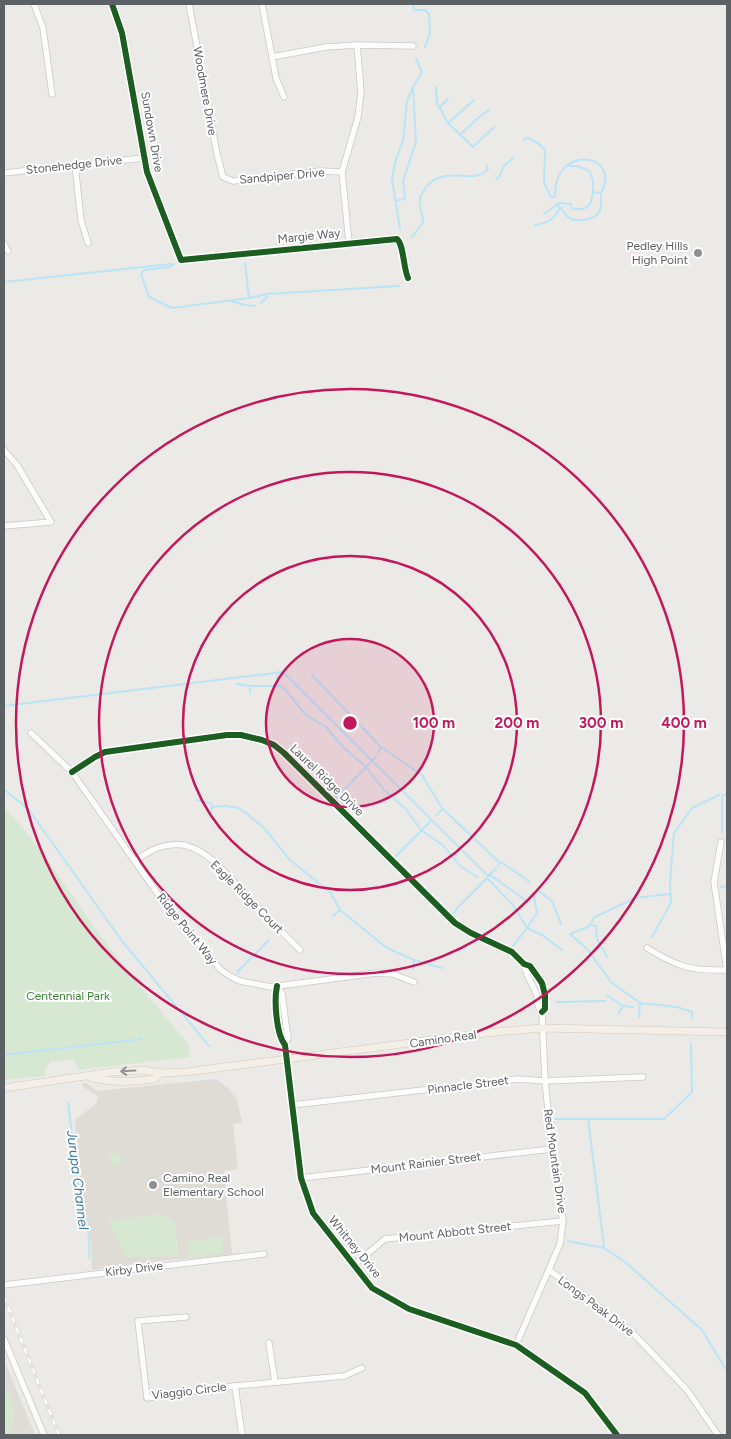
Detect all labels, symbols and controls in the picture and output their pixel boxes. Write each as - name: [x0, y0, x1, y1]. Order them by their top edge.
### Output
- street label: Woodmere Drive: [190, 45, 220, 137]
- street label: Sundown Drive: [138, 91, 166, 174]
- street label: Stonehedge Drive: [25, 153, 123, 177]
- street label: Sandpiper Drive: [239, 165, 326, 187]
- street label: Margie Way: [277, 226, 342, 246]
- place label: Pedley Hills High Point: [627, 239, 688, 267]
- marker: Pedley Hills High Point: [692, 247, 704, 259]
- centre of rings: [341, 714, 359, 732]
- text: 100 m: [413, 714, 455, 732]
- text: 200 m: [495, 714, 539, 732]
- text: 300 m: [579, 714, 623, 732]
- text: 400 m: [661, 714, 707, 732]
- street label: Laurel Ridge Drive: [287, 741, 367, 819]
- street label: Eagle Ridge Court: [208, 858, 287, 937]
- street label: Ridge Point Way: [154, 890, 221, 968]
- park label: Centennial Park: [26, 989, 110, 1003]
- street label: Camino Real: [409, 1027, 477, 1051]
- one-way arrow: [121, 1067, 137, 1076]
- street label: Pinnacle Street: [427, 1073, 510, 1097]
- street label: Red Mountain Drive: [541, 1108, 569, 1215]
- water label: Jurupa Channel: [63, 1128, 92, 1232]
- street label: Mount Rainier Street: [370, 1149, 482, 1177]
- place label: Camino Real Elementary School: [163, 1171, 264, 1199]
- marker: Camino Real Elementary School: [147, 1179, 159, 1191]
- street label: Whitney Drive: [326, 1213, 385, 1281]
- street label: Mount Abbott Street: [398, 1219, 512, 1245]
- street label: Kirby Drive: [104, 1258, 164, 1279]
- street label: Longs Peak Drive: [555, 1273, 637, 1339]
- street label: Viaggio Circle: [151, 1379, 228, 1403]

